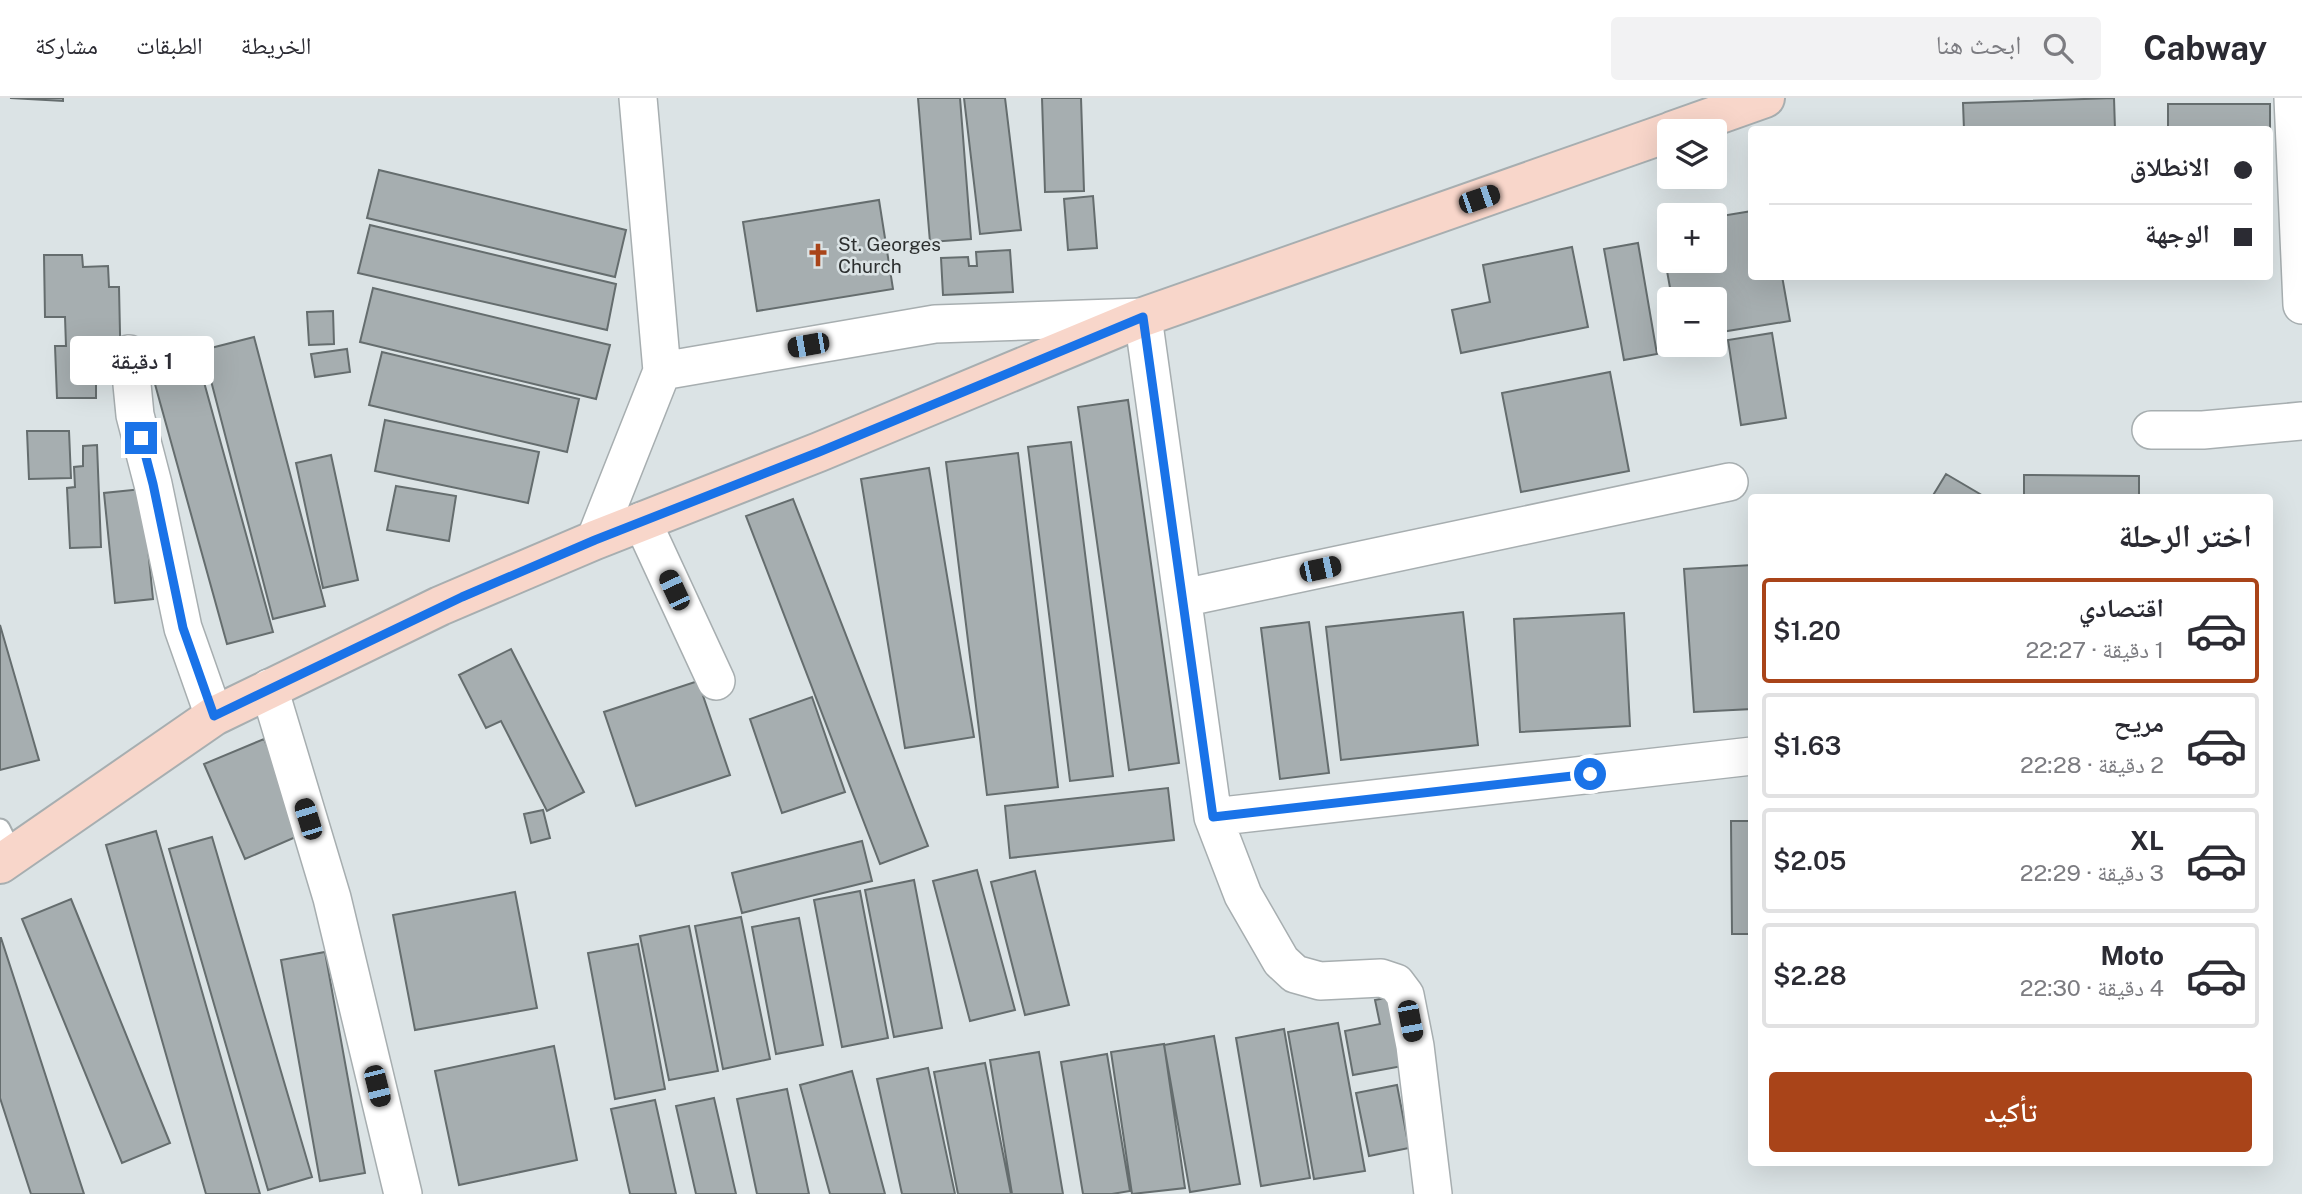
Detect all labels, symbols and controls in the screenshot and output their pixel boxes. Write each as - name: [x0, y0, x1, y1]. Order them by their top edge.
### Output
- search box: [1611, 17, 2101, 80]
- text: ابحث هنا: [1936, 29, 2021, 60]
- icon: search: [2039, 29, 2077, 67]
- text: Cabway: [2143, 29, 2267, 67]
- text: مشاركة: [35, 31, 98, 59]
- text: الطبقات: [136, 31, 203, 59]
- text: الخريطة: [241, 31, 311, 59]
- map controls: [1657, 119, 1727, 357]
- button: layers: [1657, 119, 1727, 189]
- text: الانطلاق: [2130, 151, 2210, 182]
- car: [1456, 182, 1503, 216]
- button: +: [1657, 203, 1727, 273]
- text: الوجهة: [2145, 218, 2210, 249]
- place label: St. Georges Church: [838, 233, 941, 277]
- church icon: St. Georges Church: [804, 241, 832, 269]
- button: −: [1657, 287, 1727, 357]
- car: [786, 331, 831, 359]
- callout: 1 دقيقة: [69, 336, 213, 386]
- text: 1 دقيقة: [111, 347, 173, 374]
- route end: [125, 422, 157, 454]
- text: اختر الرحلة: [2119, 517, 2252, 554]
- car: [1298, 554, 1343, 584]
- car: [656, 567, 693, 613]
- text: اقتصادي: [2079, 592, 2164, 623]
- icon: car: [2185, 599, 2248, 662]
- text: $1.20: [1773, 615, 1841, 646]
- text: 1 دقيقة · 22:27: [2025, 636, 2164, 663]
- text: مريح: [2114, 707, 2164, 738]
- icon: car: [2185, 714, 2248, 777]
- text: $1.63: [1773, 730, 1841, 761]
- text: 2 دقيقة · 22:28: [2020, 751, 2164, 778]
- route start: [1574, 758, 1606, 790]
- car: [292, 796, 325, 842]
- text: XL: [2130, 825, 2164, 856]
- icon: car: [2185, 829, 2248, 892]
- text: $2.05: [1773, 845, 1846, 876]
- text: 3 دقيقة · 22:29: [2020, 859, 2164, 886]
- text: Moto: [2101, 940, 2164, 971]
- icon: car: [2185, 944, 2248, 1007]
- text: $2.28: [1773, 960, 1847, 991]
- text: 4 دقيقة · 22:30: [2020, 974, 2164, 1001]
- car: [1396, 998, 1425, 1044]
- car: [362, 1063, 393, 1109]
- button: تأكيد: [1769, 1072, 2252, 1152]

